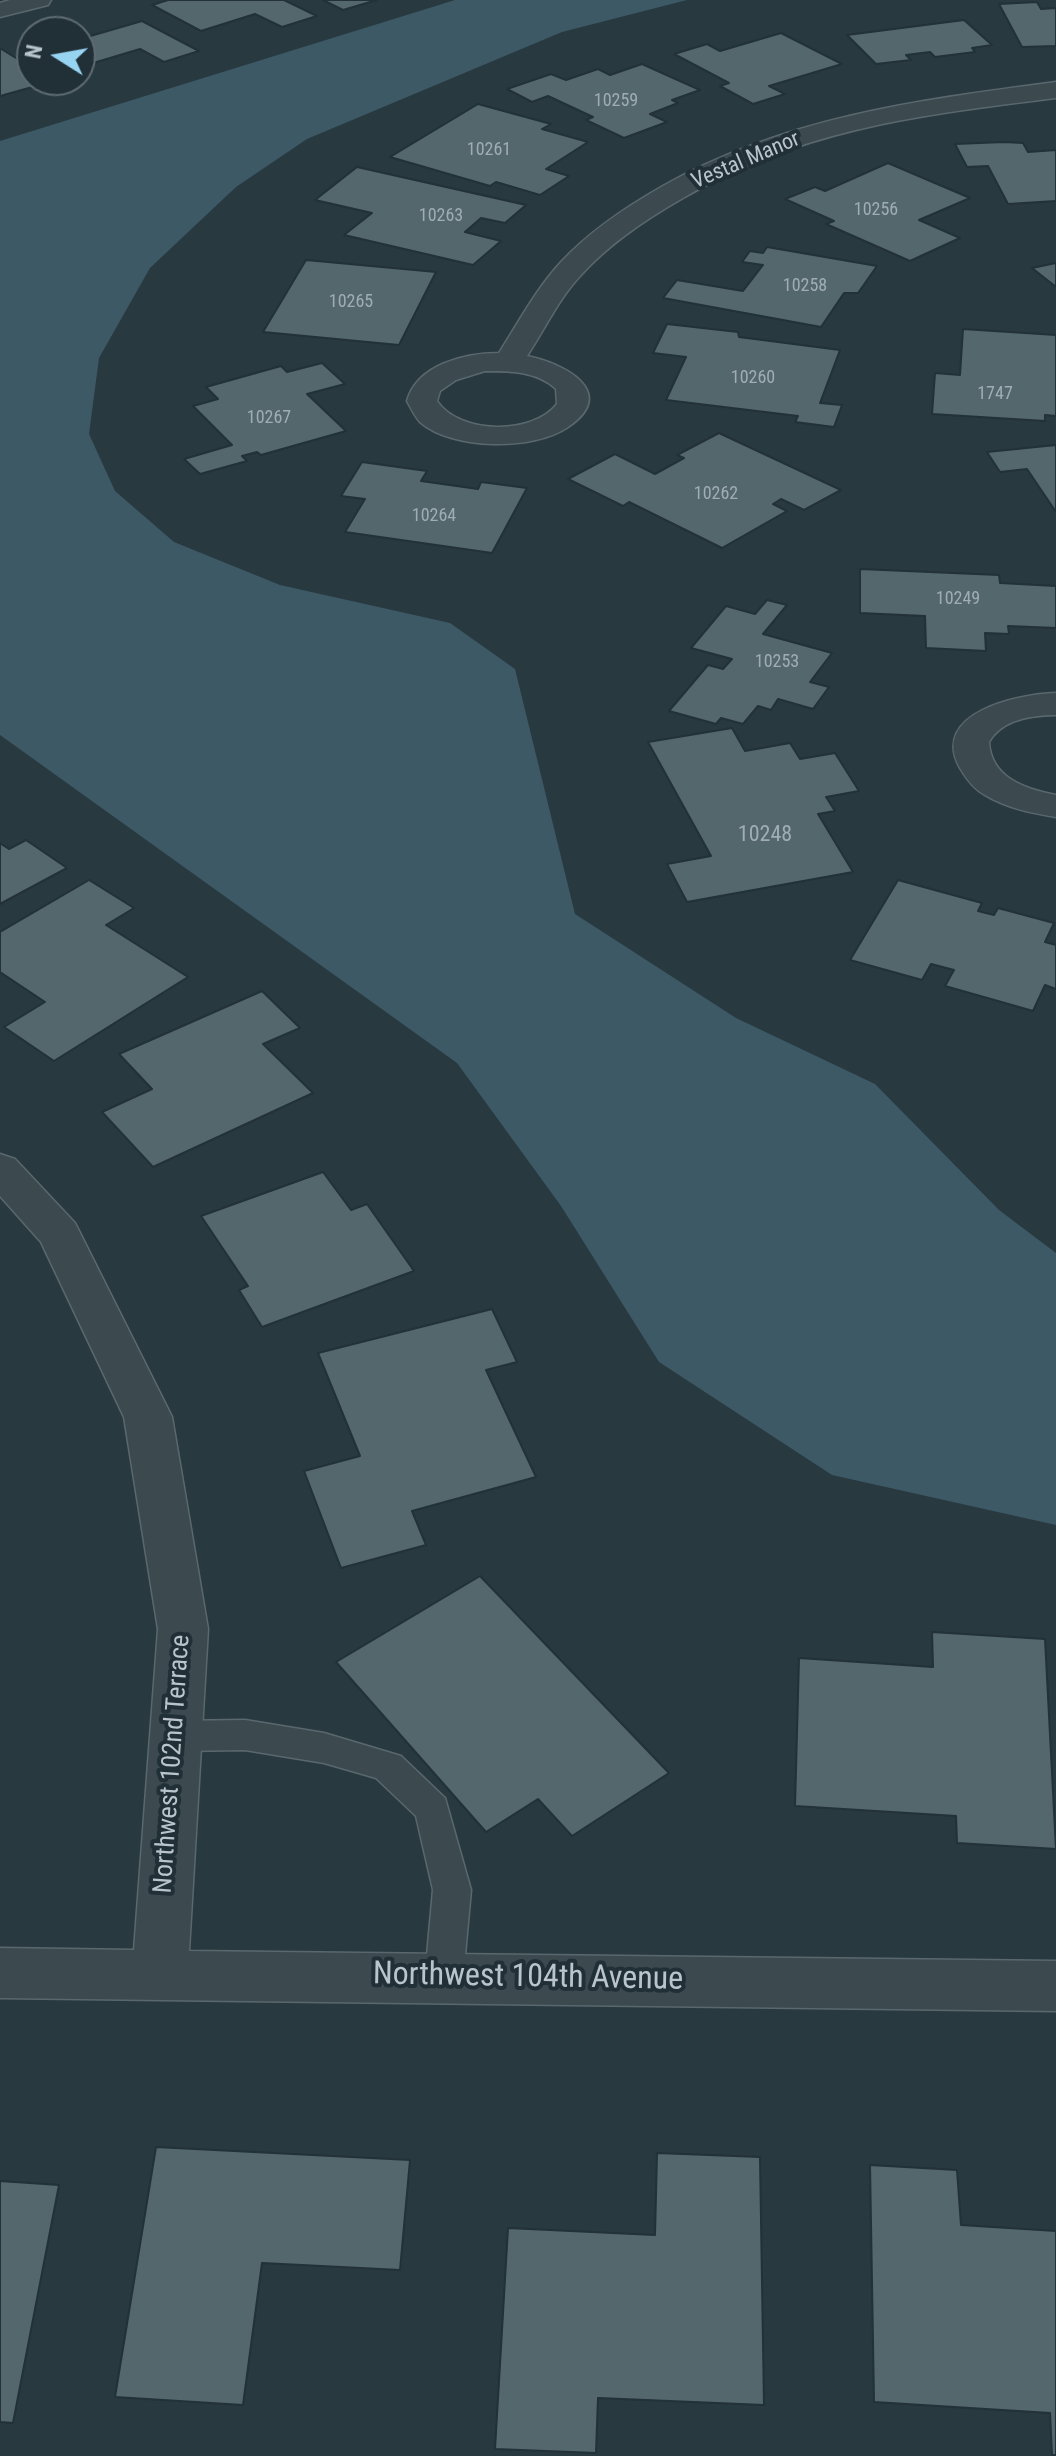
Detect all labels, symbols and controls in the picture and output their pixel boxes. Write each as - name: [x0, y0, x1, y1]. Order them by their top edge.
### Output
- north arrow: [16, 16, 96, 96]
- text: N: [20, 43, 47, 61]
- house number: 10259: [594, 90, 638, 112]
- street label: Vestal Manor: [688, 126, 804, 196]
- house number: 10261: [467, 139, 511, 161]
- house number: 10256: [854, 199, 898, 221]
- house number: 10263: [419, 205, 463, 227]
- house number: 10258: [783, 275, 827, 297]
- house number: 10265: [329, 291, 373, 313]
- house number: 10260: [731, 367, 775, 389]
- house number: 1747: [977, 383, 1013, 405]
- house number: 10267: [247, 407, 291, 429]
- house number: 10262: [694, 483, 738, 505]
- house number: 10264: [412, 505, 456, 527]
- house number: 10249: [936, 588, 980, 610]
- house number: 10253: [755, 651, 799, 673]
- house number: 10248: [738, 822, 792, 848]
- street label: Northwest 102nd Terrace: [148, 1634, 198, 1894]
- street label: Northwest 104th Avenue: [373, 1956, 683, 2000]

